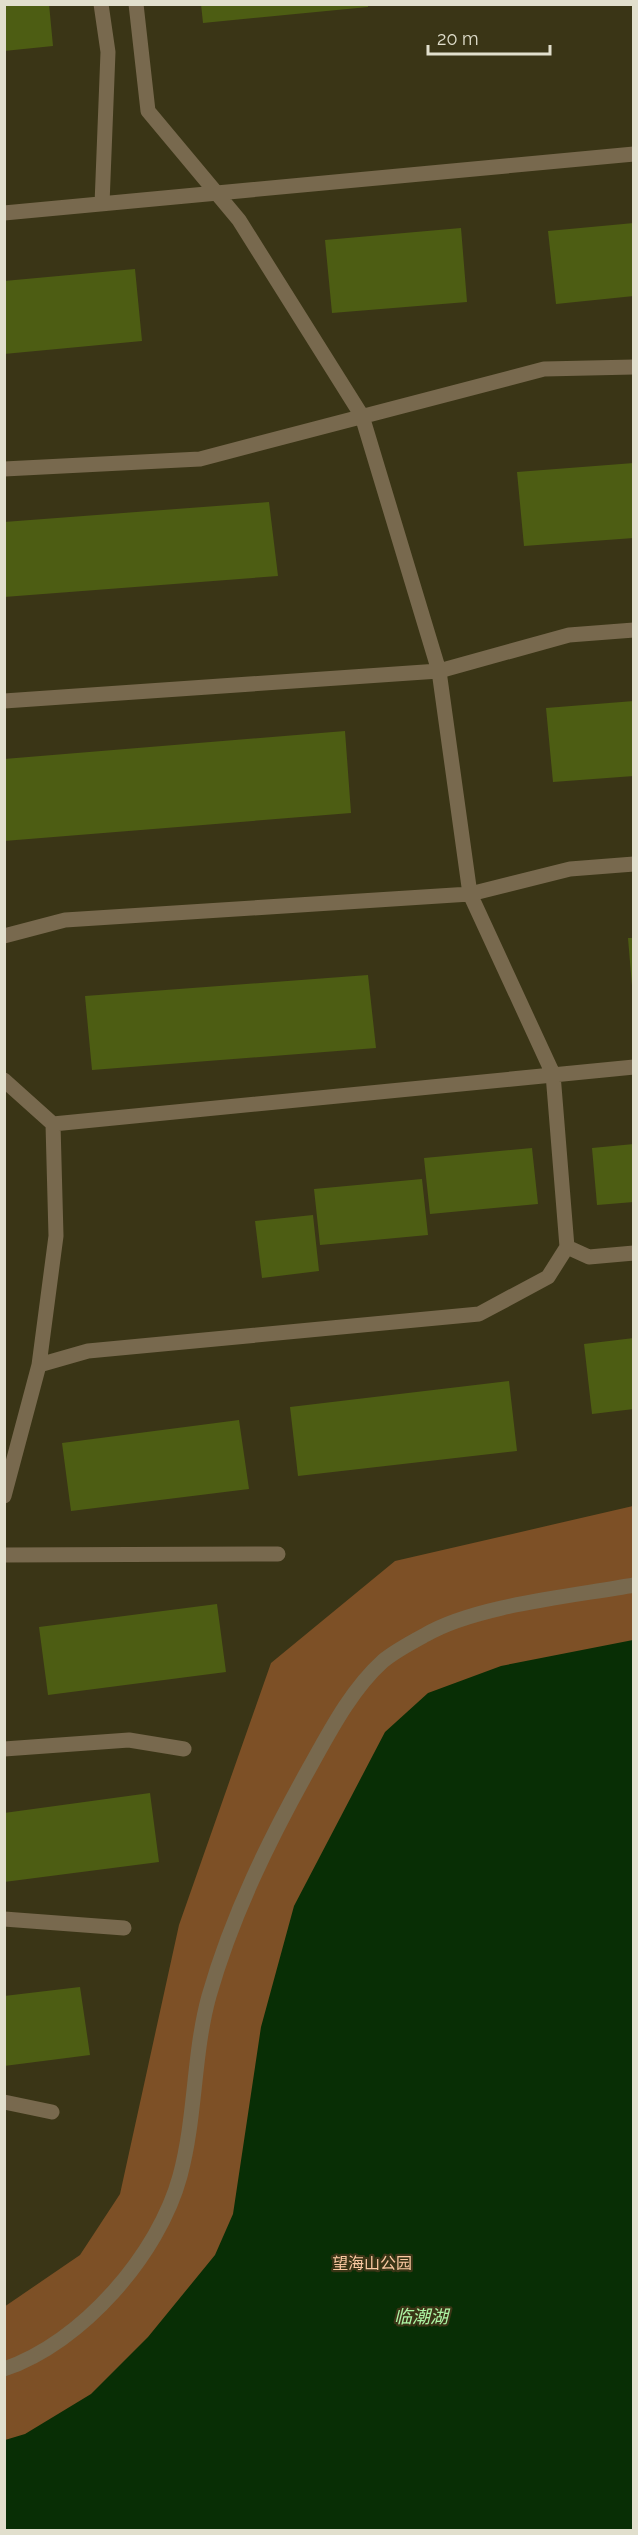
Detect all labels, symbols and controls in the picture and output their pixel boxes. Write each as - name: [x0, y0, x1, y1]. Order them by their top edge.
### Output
- scale bar: [428, 18, 550, 56]
- text: 20 m: [437, 28, 479, 49]
- park label: 望海山公园: [332, 2254, 412, 2273]
- water label: 临潮湖: [394, 2306, 451, 2327]

